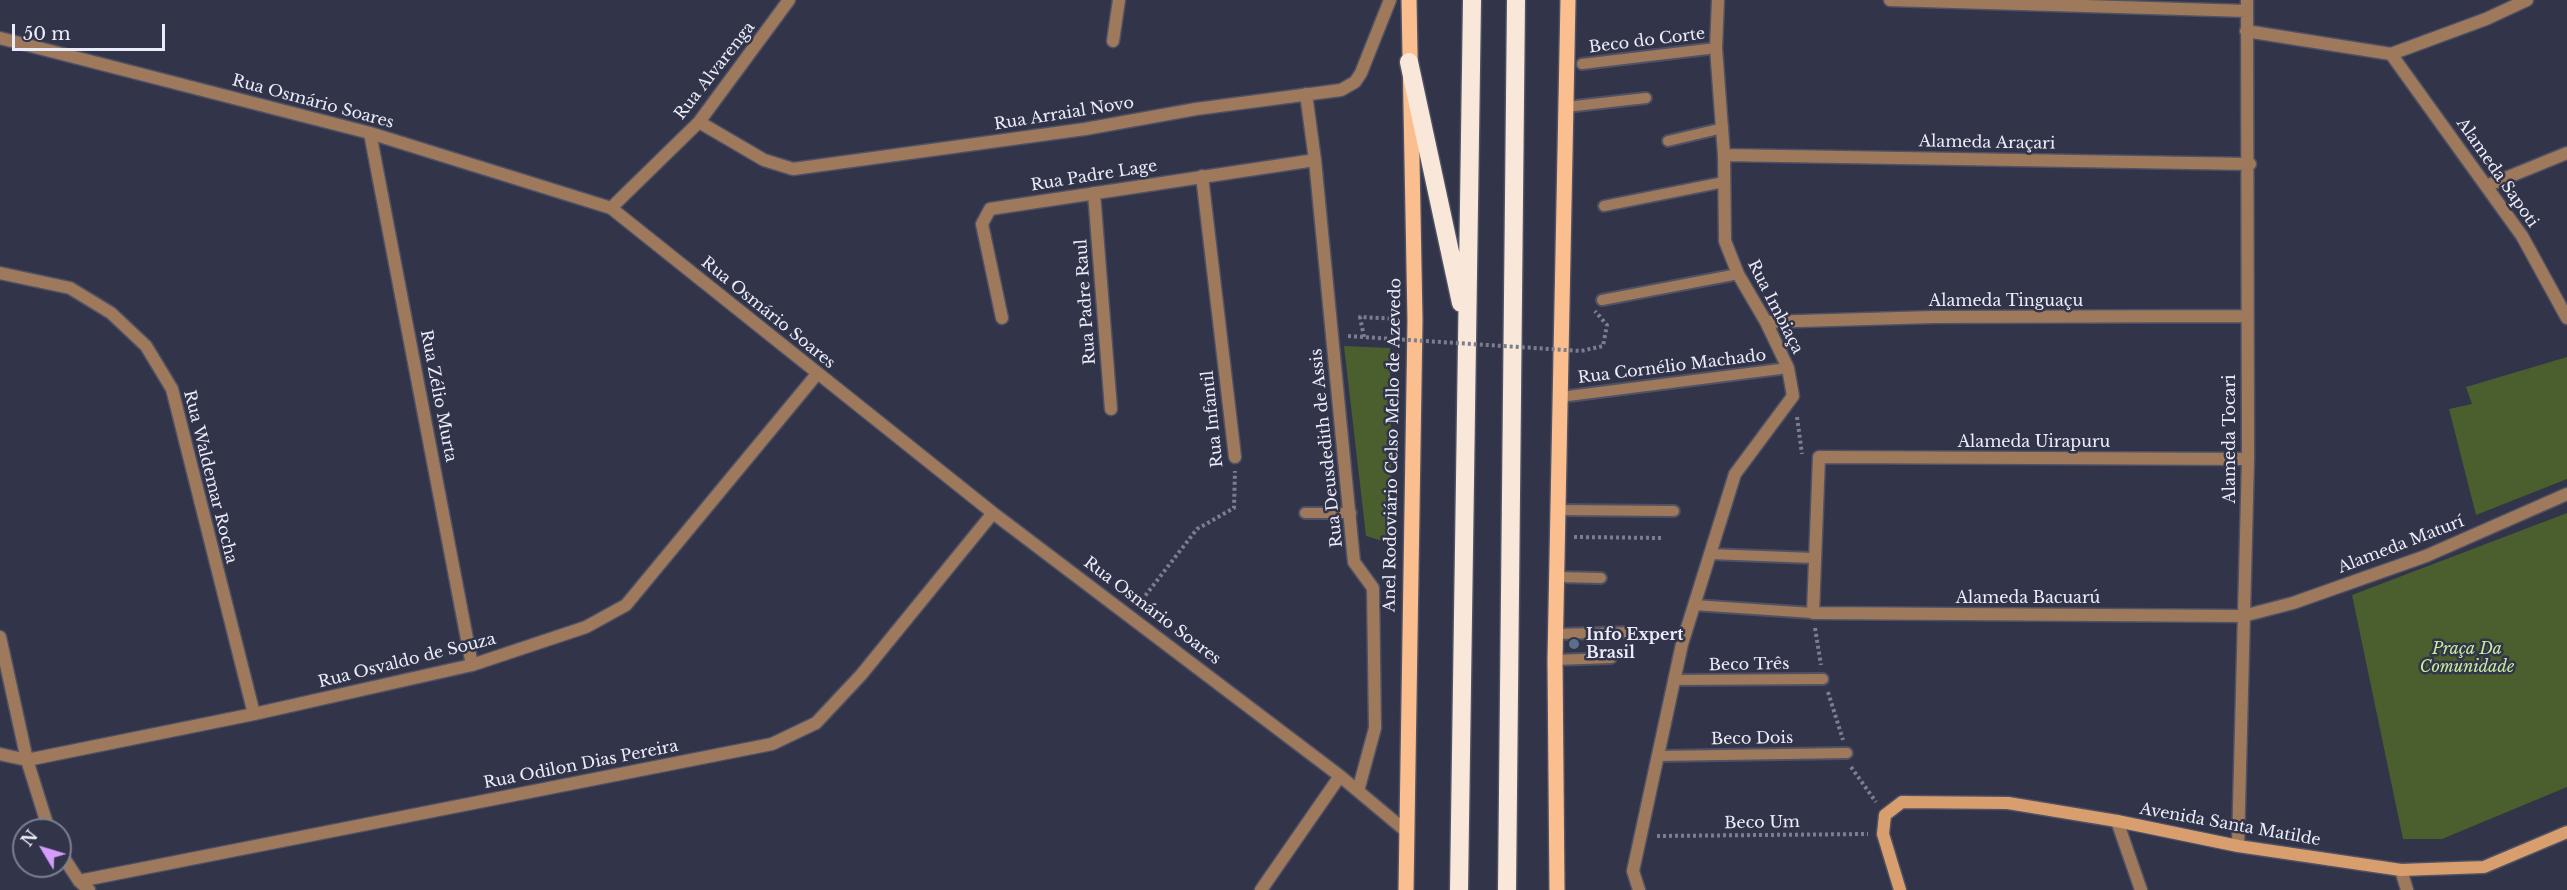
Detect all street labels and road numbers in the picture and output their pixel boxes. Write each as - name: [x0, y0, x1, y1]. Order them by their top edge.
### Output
- street label: Rua Alvarenga: [671, 18, 759, 124]
- street label: Beco do Corte: [1588, 24, 1706, 58]
- street label: Rua Osmário Soares: [230, 71, 396, 133]
- street label: Rua Arraial Novo: [993, 93, 1135, 135]
- street label: Alameda Sapoti: [2452, 115, 2542, 231]
- street label: Alameda Araçari: [1919, 132, 2055, 154]
- street label: Rua Padre Lage: [1029, 157, 1159, 195]
- street label: Rua Padre Raul: [1072, 239, 1100, 365]
- street label: Rua Osmário Soares: [697, 253, 839, 373]
- street label: Rua Imbiaça: [1743, 257, 1807, 357]
- street label: Anel Rodoviário Celso Mello de Azevedo: [1380, 278, 1406, 612]
- street label: Alameda Tinguaçu: [1929, 291, 2083, 311]
- street label: Rua Zélio Murta: [416, 328, 460, 464]
- street label: Rua Cornélio Machado: [1577, 346, 1767, 388]
- street label: Rua Deusdedith de Assis: [1307, 347, 1347, 549]
- street label: Rua Infantil: [1198, 369, 1228, 469]
- street label: Alameda Tocari: [2220, 374, 2240, 504]
- street label: Rua Waldemar Rocha: [179, 388, 241, 566]
- street label: Alameda Uirapuru: [1958, 432, 2110, 452]
- street label: Alameda Maturí: [2335, 512, 2467, 578]
- street label: Rua Osmário Soares: [1080, 553, 1224, 669]
- street label: Alameda Bacuarú: [1956, 588, 2100, 608]
- street label: Rua Osvaldo de Souza: [316, 630, 498, 692]
- street label: Beco Três: [1709, 655, 1789, 675]
- street label: Beco Dois: [1711, 729, 1793, 749]
- street label: Rua Odilon Dias Pereira: [482, 737, 680, 793]
- street label: Avenida Santa Matilde: [2138, 800, 2322, 850]
- street label: Beco Um: [1724, 813, 1800, 833]

